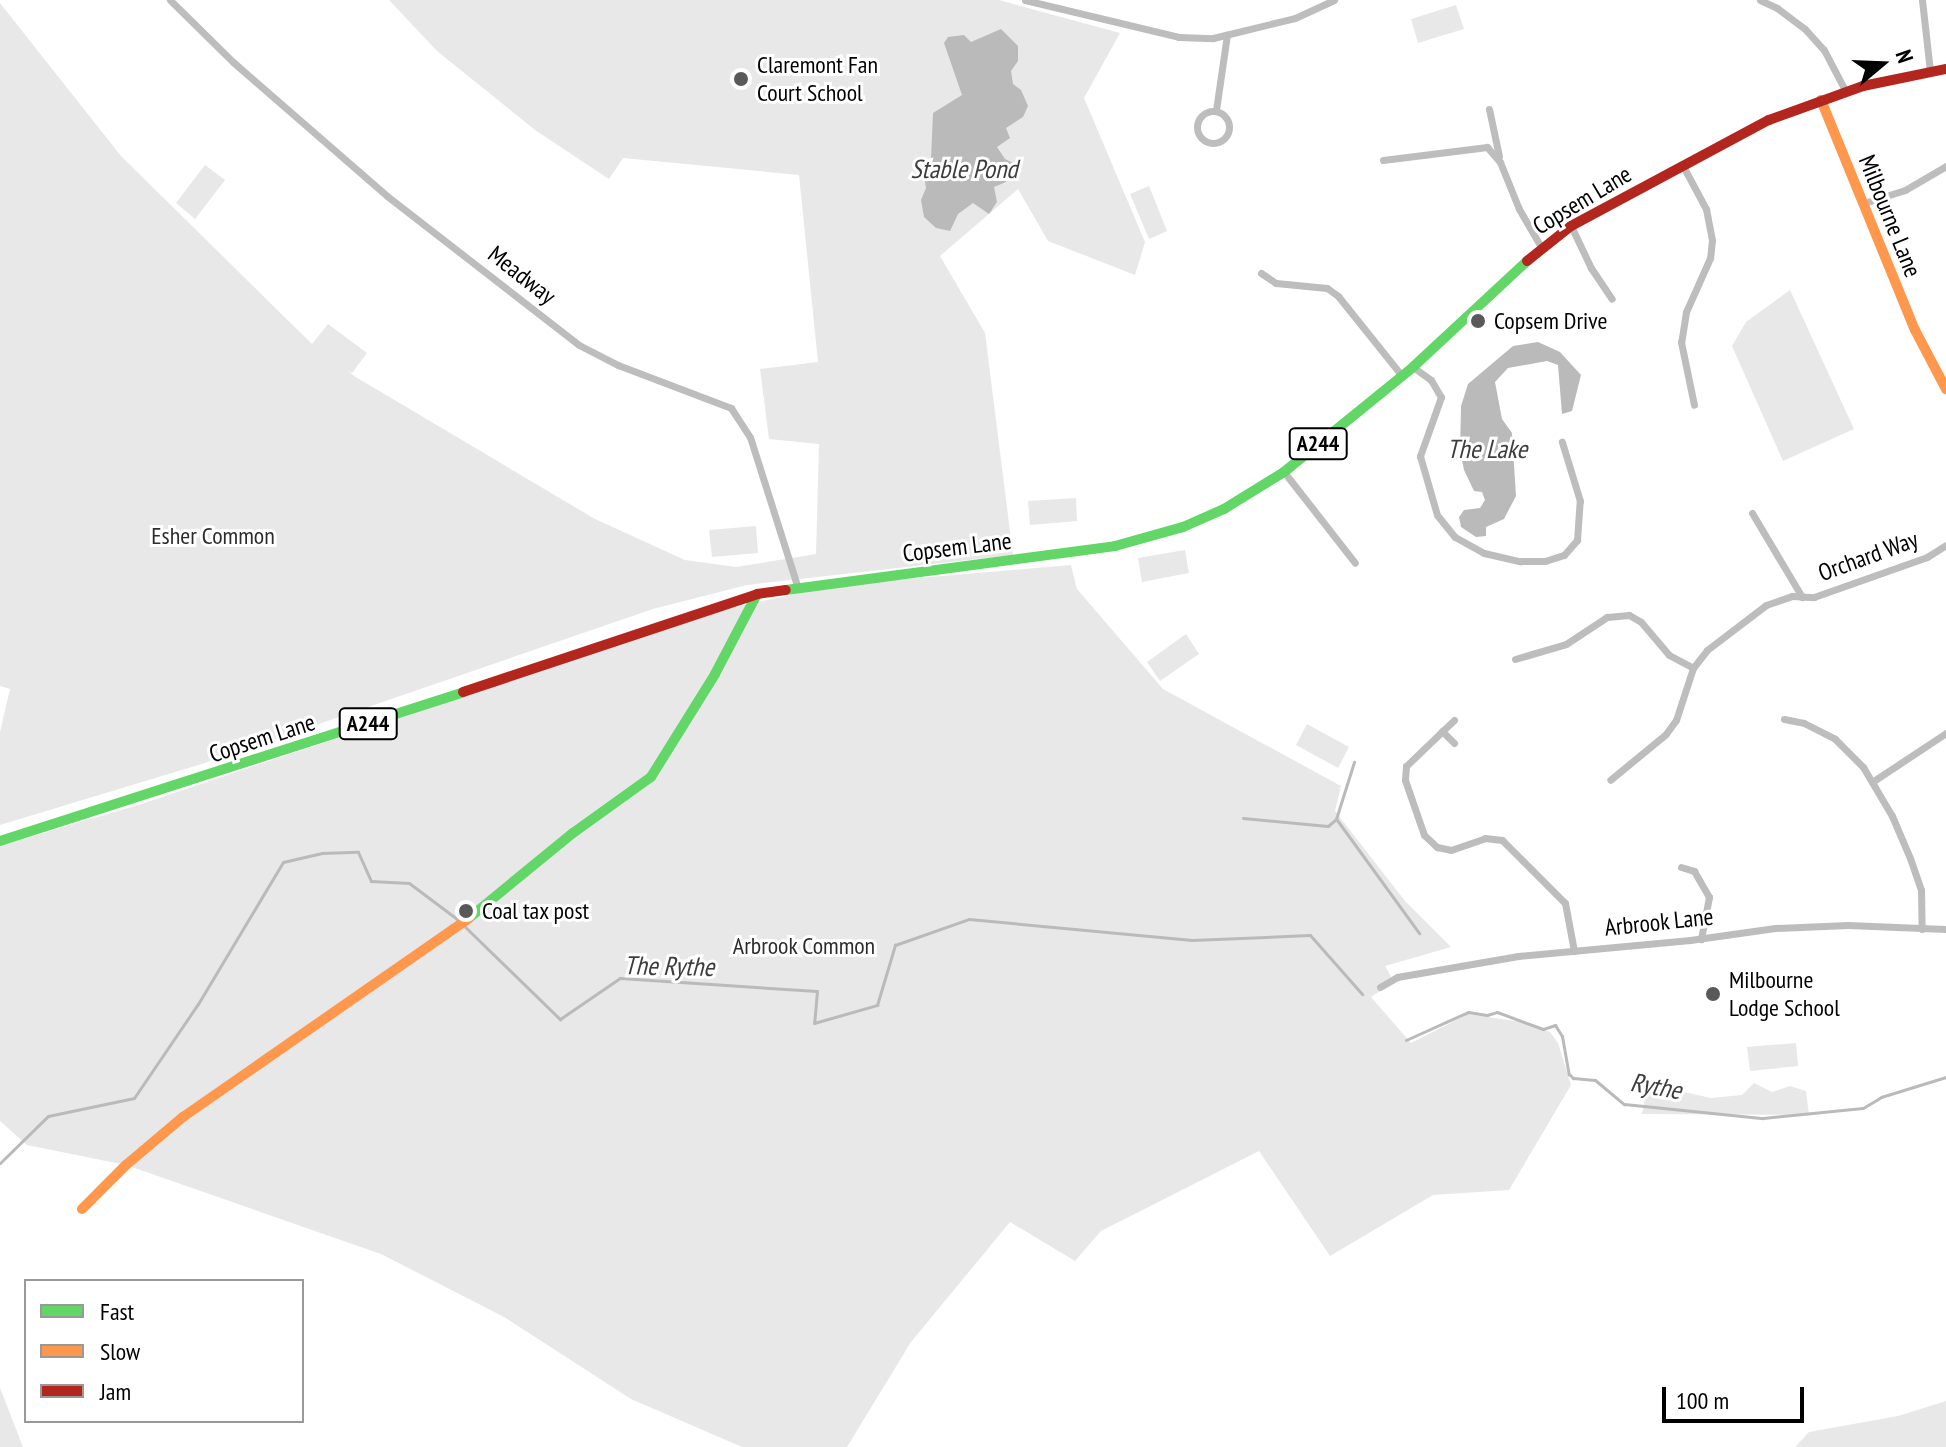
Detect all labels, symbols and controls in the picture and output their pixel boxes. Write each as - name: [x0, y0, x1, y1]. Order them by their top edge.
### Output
- north arrow: [1842, 24, 1922, 104]
- text: N: [1890, 46, 1920, 66]
- place label: Claremont Fan Court School: [757, 51, 878, 107]
- marker: Claremont Fan Court School: [732, 70, 750, 88]
- street label: Milbourne Lane: [1852, 151, 1928, 281]
- water label: Stable Pond: [910, 153, 1018, 185]
- street label: Copsem Lane: [1528, 159, 1636, 241]
- street label: Meadway: [482, 240, 562, 310]
- place label: Copsem Drive: [1494, 307, 1607, 335]
- marker: Copsem Drive: [1469, 312, 1487, 330]
- road number: A244: [1288, 426, 1348, 462]
- water label: The Lake: [1447, 433, 1527, 465]
- park label: Esher Common: [151, 522, 275, 550]
- street label: Orchard Way: [1814, 525, 1922, 587]
- street label: Copsem Lane: [901, 526, 1013, 568]
- road number: A244: [338, 706, 398, 742]
- street label: Copsem Lane: [205, 707, 319, 769]
- place label: Coal tax post: [482, 897, 590, 925]
- marker: Coal tax post: [457, 902, 475, 920]
- street label: Arbrook Lane: [1603, 902, 1715, 942]
- park label: Arbrook Common: [733, 932, 875, 960]
- water label: The Rythe: [624, 950, 714, 982]
- place label: Milbourne Lodge School: [1729, 966, 1840, 1022]
- marker: Milbourne Lodge School: [1704, 985, 1722, 1003]
- water label: Rythe: [1628, 1066, 1684, 1106]
- legend: [24, 1279, 304, 1423]
- text: Fast: [100, 1296, 134, 1327]
- text: Slow: [100, 1336, 140, 1367]
- scale bar: [1666, 1371, 1808, 1421]
- text: Jam: [100, 1376, 131, 1407]
- text: 100 m: [1676, 1385, 1729, 1416]

